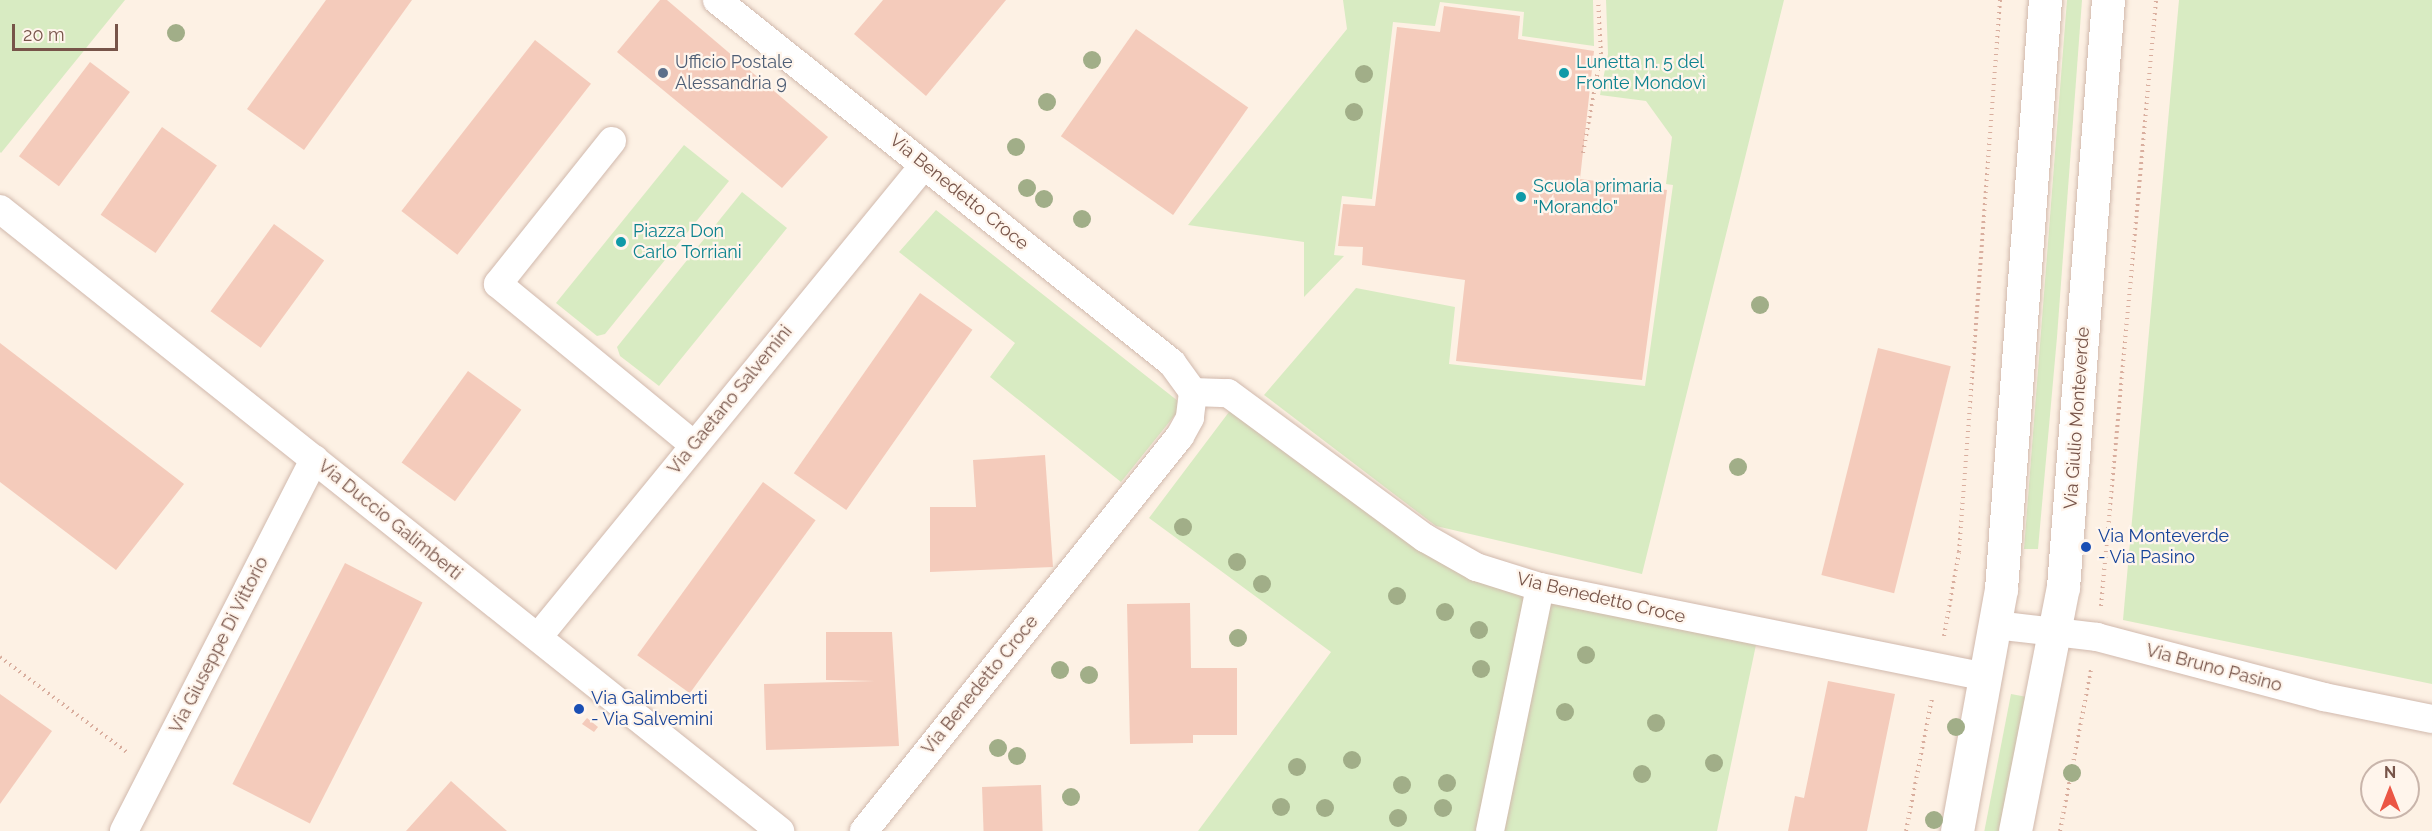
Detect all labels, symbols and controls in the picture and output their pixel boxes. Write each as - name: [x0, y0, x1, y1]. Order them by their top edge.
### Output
- scale bar: [15, 12, 122, 50]
- text: 20 m: [23, 24, 65, 45]
- place label: Ufficio Postale Alessandria 9: [675, 52, 793, 94]
- place label: Lunetta n. 5 del Fronte Mondovì: [1576, 52, 1706, 94]
- marker: Ufficio Postale Alessandria 9: [656, 66, 670, 80]
- marker: Lunetta n. 5 del Fronte Mondovì: [1557, 66, 1571, 80]
- street label: Via Benedetto Croce: [885, 129, 1033, 255]
- place label: Scuola primaria "Morando": [1533, 176, 1662, 219]
- marker: Scuola primaria "Morando": [1514, 190, 1528, 204]
- place label: Piazza Don Carlo Torriani: [633, 221, 742, 264]
- marker: Piazza Don Carlo Torriani: [614, 235, 628, 249]
- street label: Via Gaetano Salvemini: [663, 321, 797, 479]
- street label: Via Giulio Monteverde: [2060, 326, 2094, 510]
- street label: Via Duccio Galimberti: [314, 455, 466, 585]
- place label: Via Monteverde - Via Pasino: [2098, 526, 2229, 568]
- marker: Via Monteverde - Via Pasino: [2079, 540, 2093, 554]
- street label: Via Giuseppe Di Vittorio: [165, 553, 273, 737]
- street label: Via Benedetto Croce: [1515, 568, 1687, 628]
- street label: Via Benedetto Croce: [917, 611, 1043, 759]
- street label: Via Bruno Pasino: [2144, 639, 2284, 697]
- place label: Via Galimberti - Via Salvemini: [591, 688, 714, 730]
- marker: Via Galimberti - Via Salvemini: [572, 702, 586, 716]
- north arrow: [2360, 759, 2420, 819]
- text: N: [2384, 763, 2396, 782]

